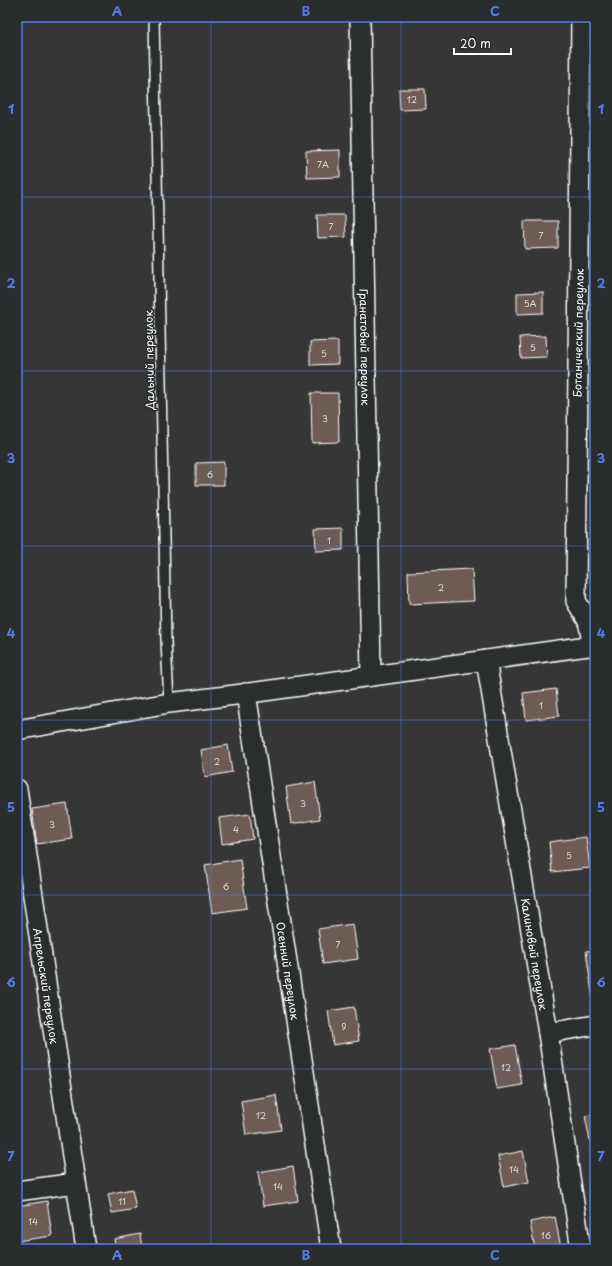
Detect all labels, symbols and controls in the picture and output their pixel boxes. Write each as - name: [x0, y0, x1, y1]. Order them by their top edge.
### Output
- text: A: [112, 1, 122, 20]
- text: B: [302, 1, 311, 20]
- text: C: [490, 1, 500, 20]
- scale bar: [454, 30, 511, 56]
- text: 20 m: [460, 34, 491, 52]
- house number: 12: [407, 92, 417, 106]
- text: 1: [8, 99, 14, 118]
- text: 1: [598, 99, 604, 118]
- house number: 7А: [317, 157, 329, 171]
- house number: 7: [328, 219, 334, 233]
- house number: 7: [538, 228, 544, 242]
- street label: Ботанический переулок: [568, 268, 588, 398]
- text: 2: [6, 273, 16, 292]
- text: 2: [596, 273, 606, 292]
- street label: Гранатовый переулок: [356, 288, 375, 406]
- house number: 5А: [524, 296, 536, 310]
- street label: Дальний переулок: [140, 310, 158, 411]
- house number: 5: [530, 340, 536, 354]
- house number: 5: [321, 346, 327, 360]
- house number: 3: [322, 411, 328, 425]
- text: 3: [7, 448, 16, 467]
- text: 3: [597, 448, 606, 467]
- house number: 6: [207, 467, 213, 481]
- house number: 1: [327, 533, 331, 547]
- house number: 2: [438, 580, 444, 594]
- text: 4: [7, 623, 16, 642]
- text: 4: [597, 623, 606, 642]
- house number: 1: [539, 698, 543, 712]
- house number: 2: [214, 754, 220, 768]
- house number: 3: [300, 796, 306, 810]
- text: 5: [7, 797, 15, 816]
- text: 5: [597, 797, 605, 816]
- house number: 3: [49, 817, 55, 831]
- house number: 4: [233, 822, 239, 836]
- house number: 5: [566, 848, 572, 862]
- house number: 6: [223, 879, 229, 893]
- street label: Калиновый переулок: [517, 897, 553, 1012]
- street label: Осенний переулок: [273, 921, 304, 1021]
- street label: Апрельский переулок: [29, 927, 64, 1046]
- house number: 7: [335, 937, 341, 951]
- text: 6: [6, 972, 16, 991]
- text: 6: [596, 972, 606, 991]
- house number: 9: [341, 1019, 347, 1033]
- house number: 12: [501, 1060, 511, 1074]
- house number: 12: [256, 1108, 266, 1122]
- text: 7: [7, 1146, 15, 1165]
- text: 7: [597, 1146, 605, 1165]
- house number: 14: [509, 1162, 519, 1176]
- house number: 14: [273, 1179, 283, 1193]
- house number: 11: [118, 1194, 126, 1208]
- house number: 14: [28, 1214, 38, 1228]
- house number: 16: [541, 1228, 551, 1242]
- text: A: [112, 1245, 122, 1264]
- text: B: [302, 1245, 311, 1264]
- text: C: [490, 1245, 500, 1264]

